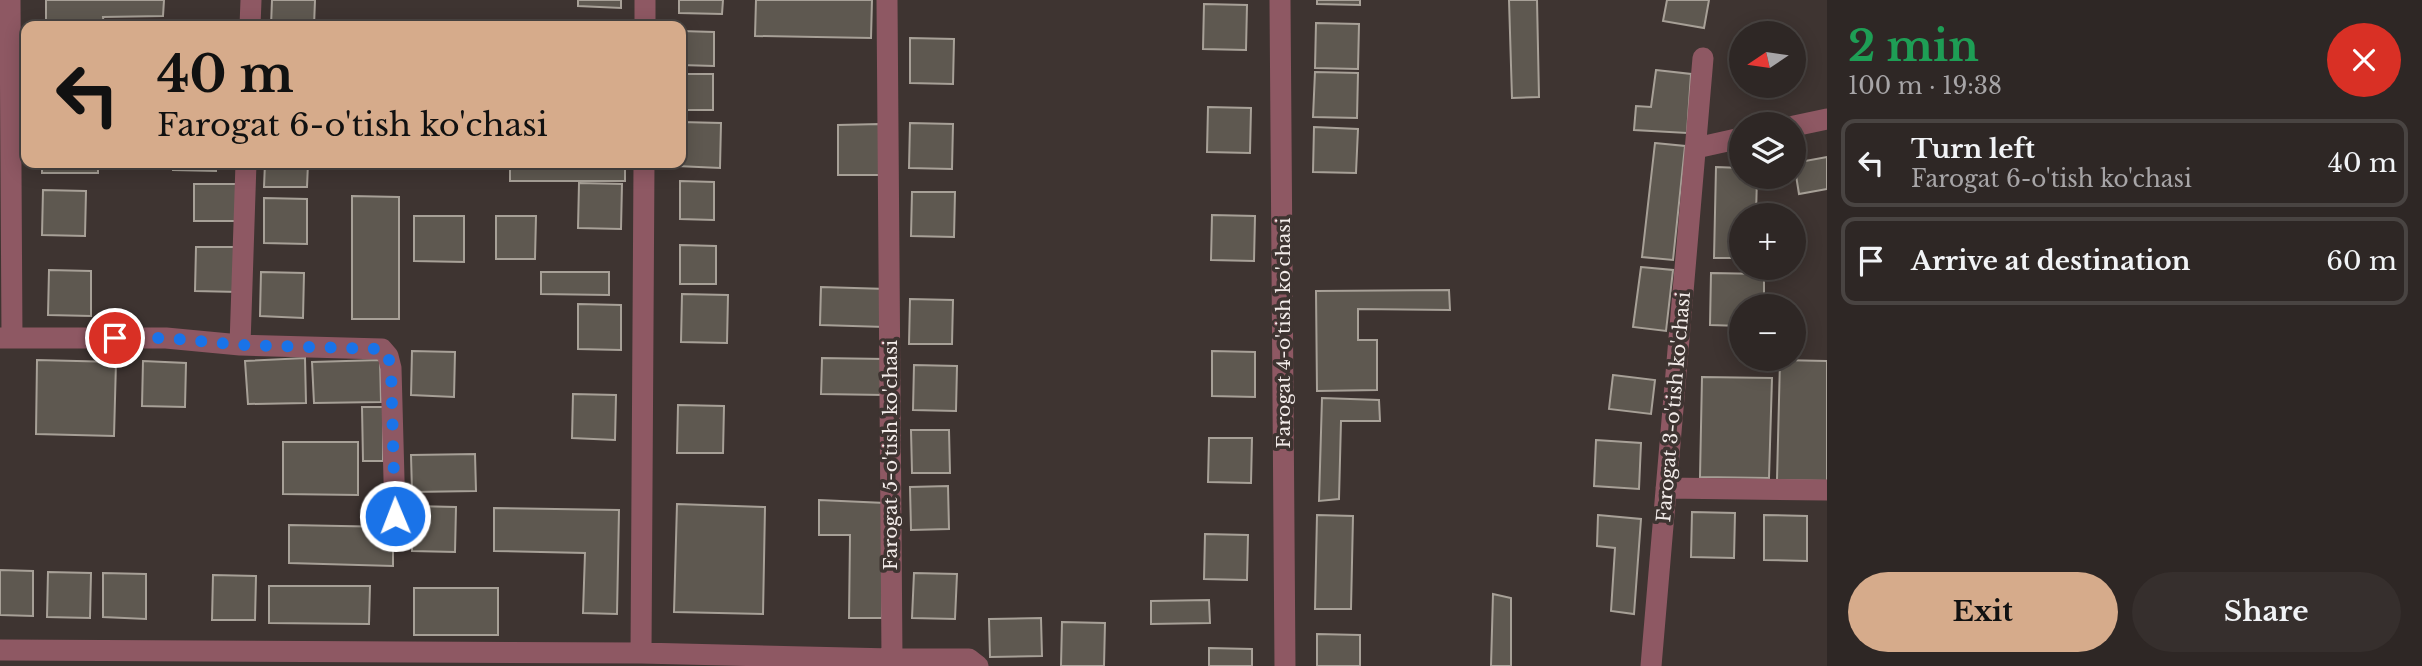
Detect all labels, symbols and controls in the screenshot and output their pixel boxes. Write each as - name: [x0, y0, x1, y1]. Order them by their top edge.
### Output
- text: 2 min: [1848, 20, 1979, 72]
- north arrow: [1729, 21, 1806, 98]
- map controls: [1729, 21, 1806, 371]
- button: close: [2327, 23, 2401, 97]
- text: 40 m: [157, 44, 294, 105]
- icon: left: [42, 49, 133, 140]
- text: 100 m · 19:38: [1848, 72, 2002, 100]
- text: Farogat 6-o'tish ko'chasi: [157, 105, 548, 145]
- button: layers: [1729, 112, 1806, 189]
- text: Turn left: [1911, 133, 2035, 165]
- icon: left: [1852, 144, 1890, 182]
- text: 40 m: [2328, 147, 2397, 179]
- text: Farogat 6-o'tish ko'chasi: [1911, 165, 2192, 193]
- button: +: [1729, 203, 1806, 280]
- street label: Farogat 4-o'tish ko'chasi: [1272, 217, 1295, 448]
- icon: arrive: [1852, 242, 1890, 280]
- text: Arrive at destination: [1911, 245, 2191, 277]
- text: 60 m: [2326, 245, 2397, 277]
- street label: Farogat 3-o'tish ko'chasi: [1652, 290, 1695, 523]
- button: −: [1729, 294, 1806, 371]
- pin: [85, 308, 145, 368]
- icon: arrive: [96, 319, 134, 357]
- street label: Farogat 5-o'tish ko'chasi: [879, 339, 902, 570]
- position arrow: [358, 479, 432, 553]
- button: Exit: [1848, 572, 2118, 652]
- button: Share: [2132, 572, 2401, 652]

